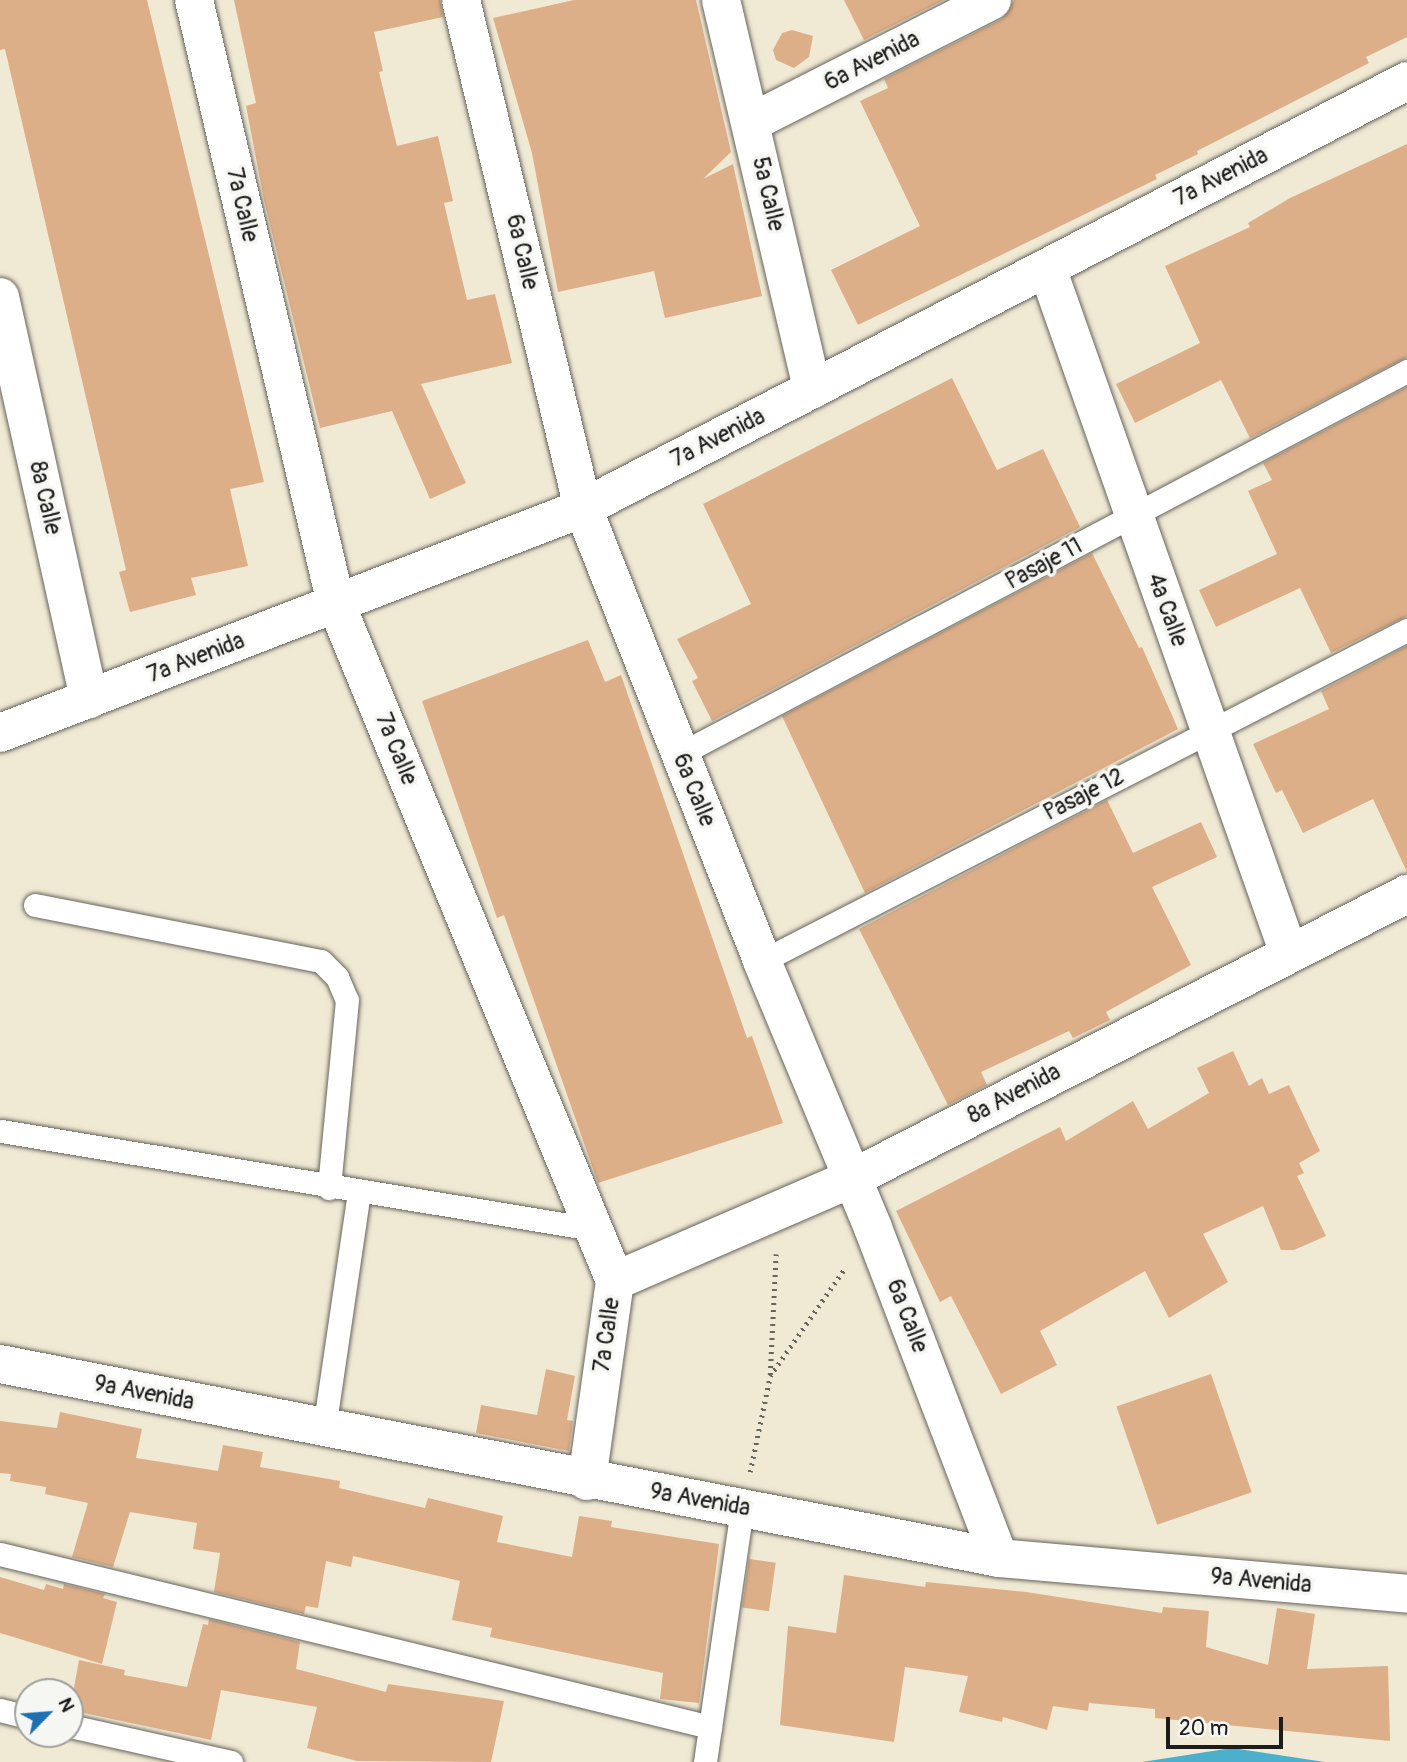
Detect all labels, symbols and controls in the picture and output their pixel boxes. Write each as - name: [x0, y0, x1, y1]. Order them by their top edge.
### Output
- street label: 6a Avenida: [820, 25, 924, 97]
- street label: 7a Avenida: [1169, 142, 1273, 212]
- street label: 5a Calle: [746, 154, 790, 234]
- street label: 7a Calle: [220, 165, 264, 245]
- street label: 6a Calle: [500, 212, 544, 292]
- street label: 7a Avenida: [666, 403, 770, 473]
- street label: 8a Calle: [23, 459, 67, 537]
- street label: Pasaje 11: [1001, 532, 1087, 596]
- street label: 4a Calle: [1141, 569, 1193, 651]
- street label: 7a Avenida: [144, 627, 248, 689]
- street label: 7a Calle: [369, 709, 423, 789]
- street label: 6a Calle: [667, 749, 721, 831]
- street label: Pasaje 12: [1039, 763, 1129, 827]
- street label: 8a Avenida: [963, 1058, 1065, 1130]
- street label: 6a Calle: [880, 1275, 934, 1357]
- street label: 7a Calle: [588, 1296, 626, 1374]
- street label: 9a Avenida: [92, 1370, 196, 1416]
- street label: 9a Avenida: [648, 1478, 752, 1522]
- street label: 9a Avenida: [1209, 1563, 1313, 1599]
- north arrow: [14, 1678, 84, 1748]
- text: N: [53, 1694, 80, 1716]
- scale bar: [1169, 1702, 1286, 1746]
- text: 20 m: [1179, 1715, 1228, 1742]

